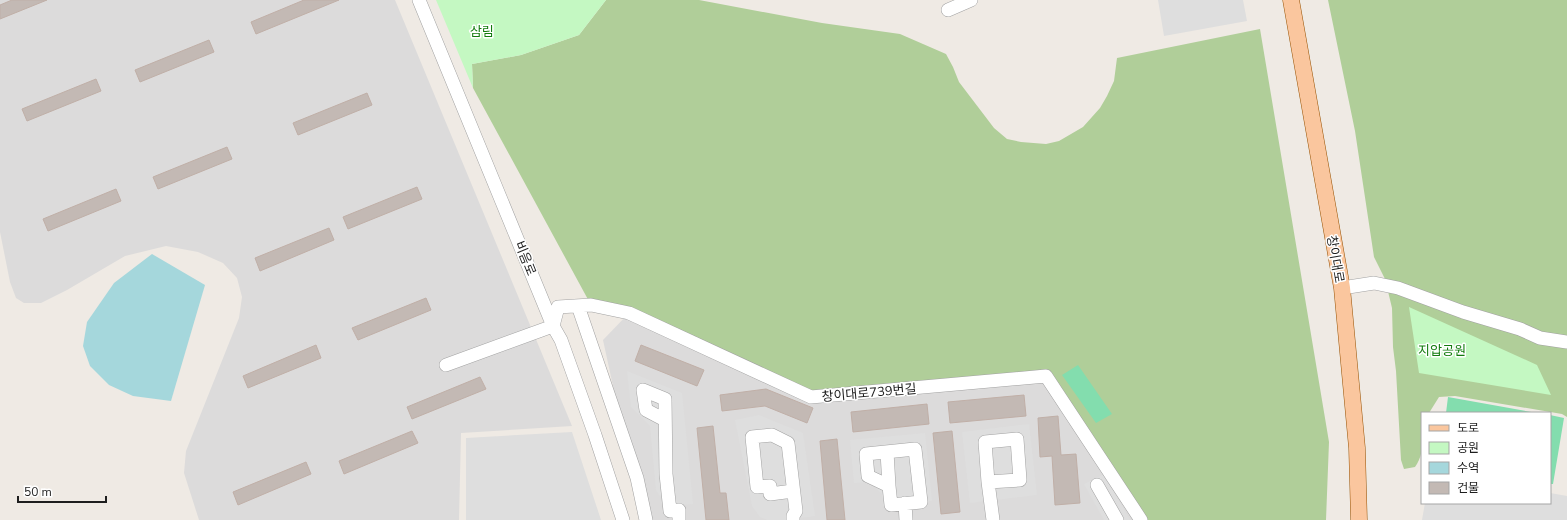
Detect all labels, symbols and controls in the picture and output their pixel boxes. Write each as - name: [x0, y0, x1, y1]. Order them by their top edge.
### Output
- park label: 삼림: [470, 23, 494, 41]
- street label: 창이대로: [1322, 234, 1348, 284]
- street label: 비음로: [510, 238, 540, 278]
- park label: 지압공원: [1418, 342, 1466, 360]
- street label: 창이대로739번길: [821, 380, 917, 406]
- legend: [1421, 412, 1551, 504]
- text: 도로: [1457, 420, 1479, 436]
- text: 공원: [1457, 440, 1479, 456]
- text: 수역: [1457, 460, 1479, 476]
- scale bar: [18, 478, 106, 504]
- text: 건물: [1457, 480, 1479, 496]
- text: 50 m: [24, 484, 52, 500]

